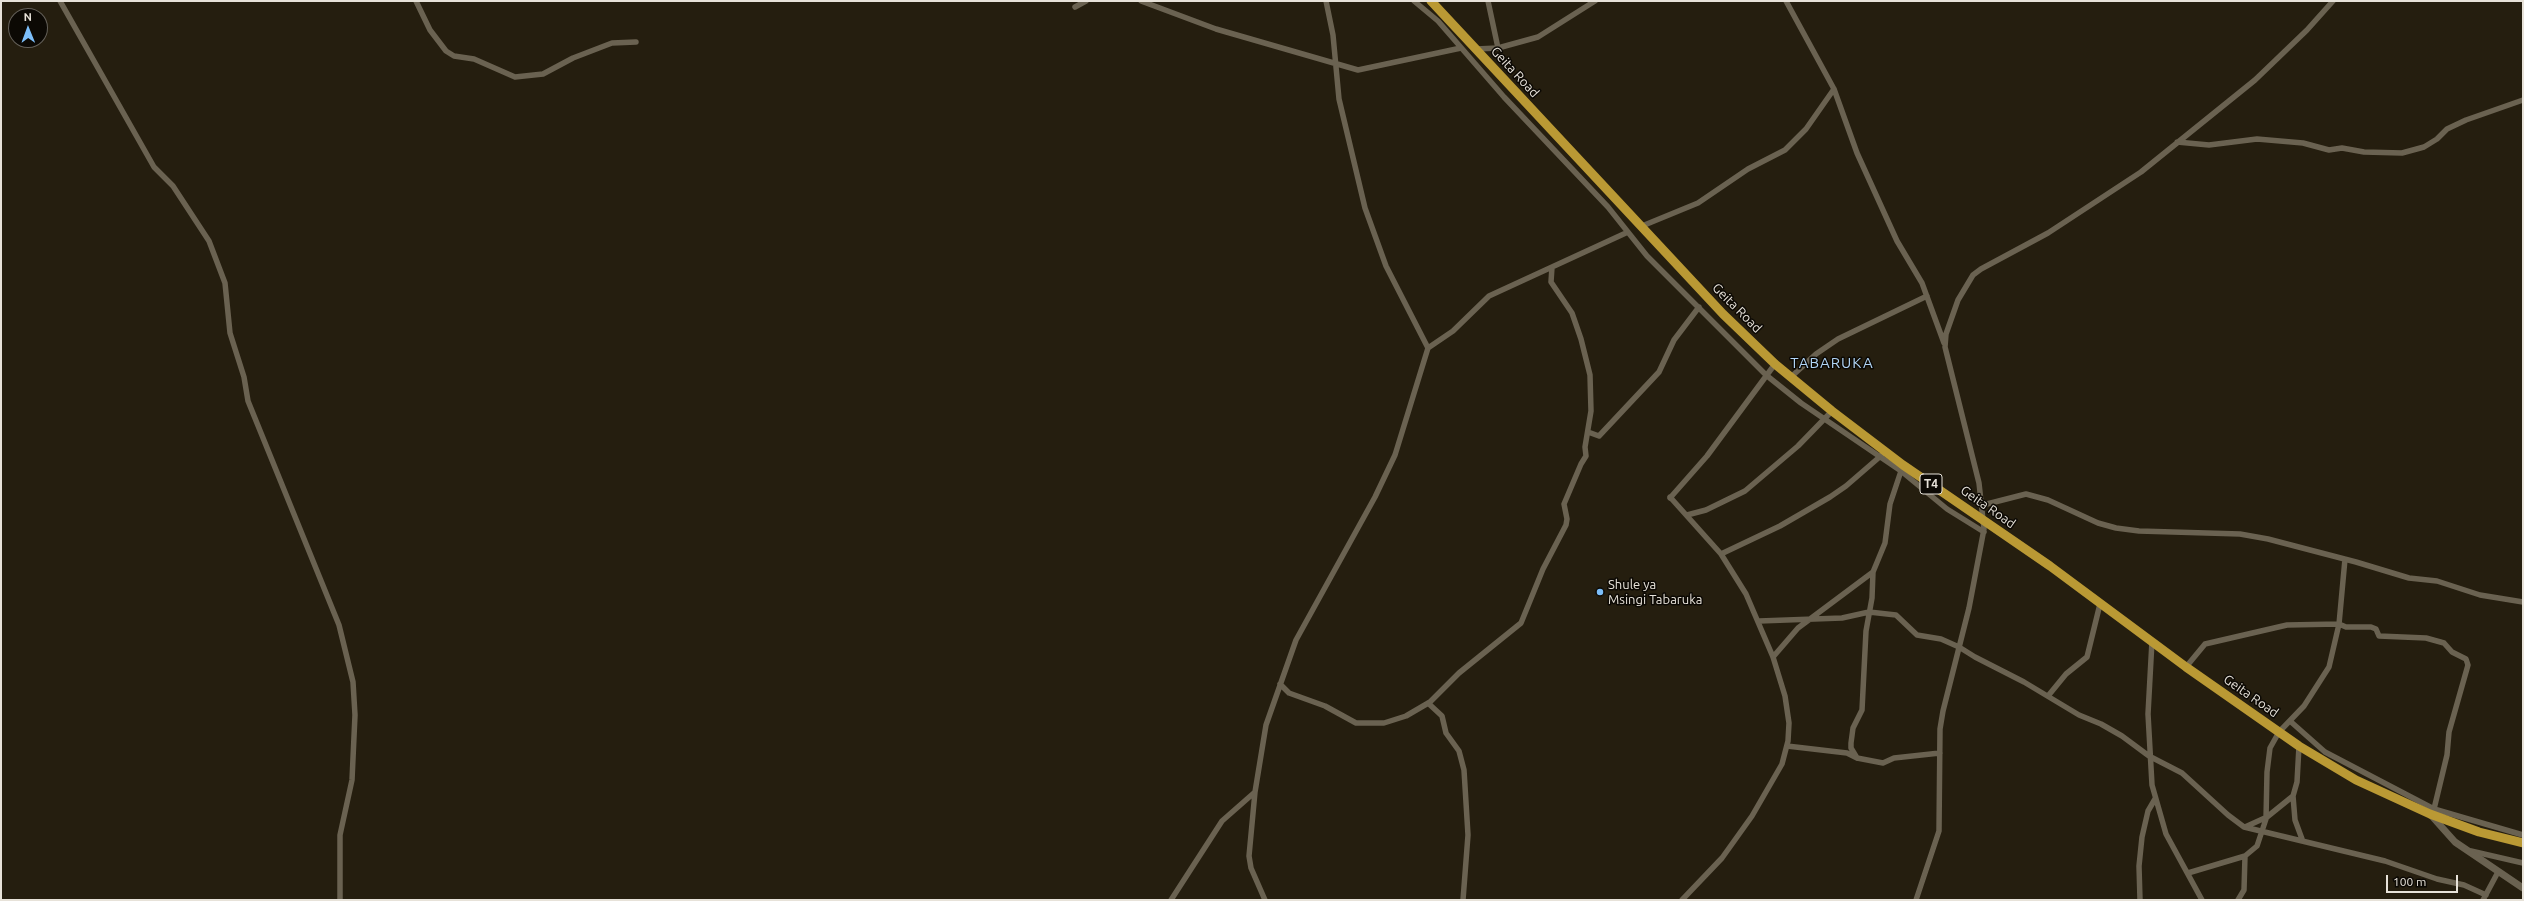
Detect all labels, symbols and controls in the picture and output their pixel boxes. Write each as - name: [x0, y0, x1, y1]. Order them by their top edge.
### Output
- north arrow: [8, 8, 48, 48]
- text: N: [24, 11, 32, 23]
- street label: Geita Road: [1488, 43, 1542, 101]
- street label: Geita Road: [1709, 280, 1765, 336]
- district label: TABARUKA: [1790, 354, 1874, 372]
- road number: T4: [1920, 474, 1942, 494]
- street label: Geita Road: [1957, 482, 2019, 532]
- place label: Shule ya Msingi Tabaruka: [1608, 577, 1702, 608]
- marker: Shule ya Msingi Tabaruka: [1595, 587, 1605, 597]
- street label: Geita Road: [2220, 671, 2282, 721]
- scale bar: [2388, 867, 2460, 893]
- text: 100 m: [2393, 875, 2426, 888]

